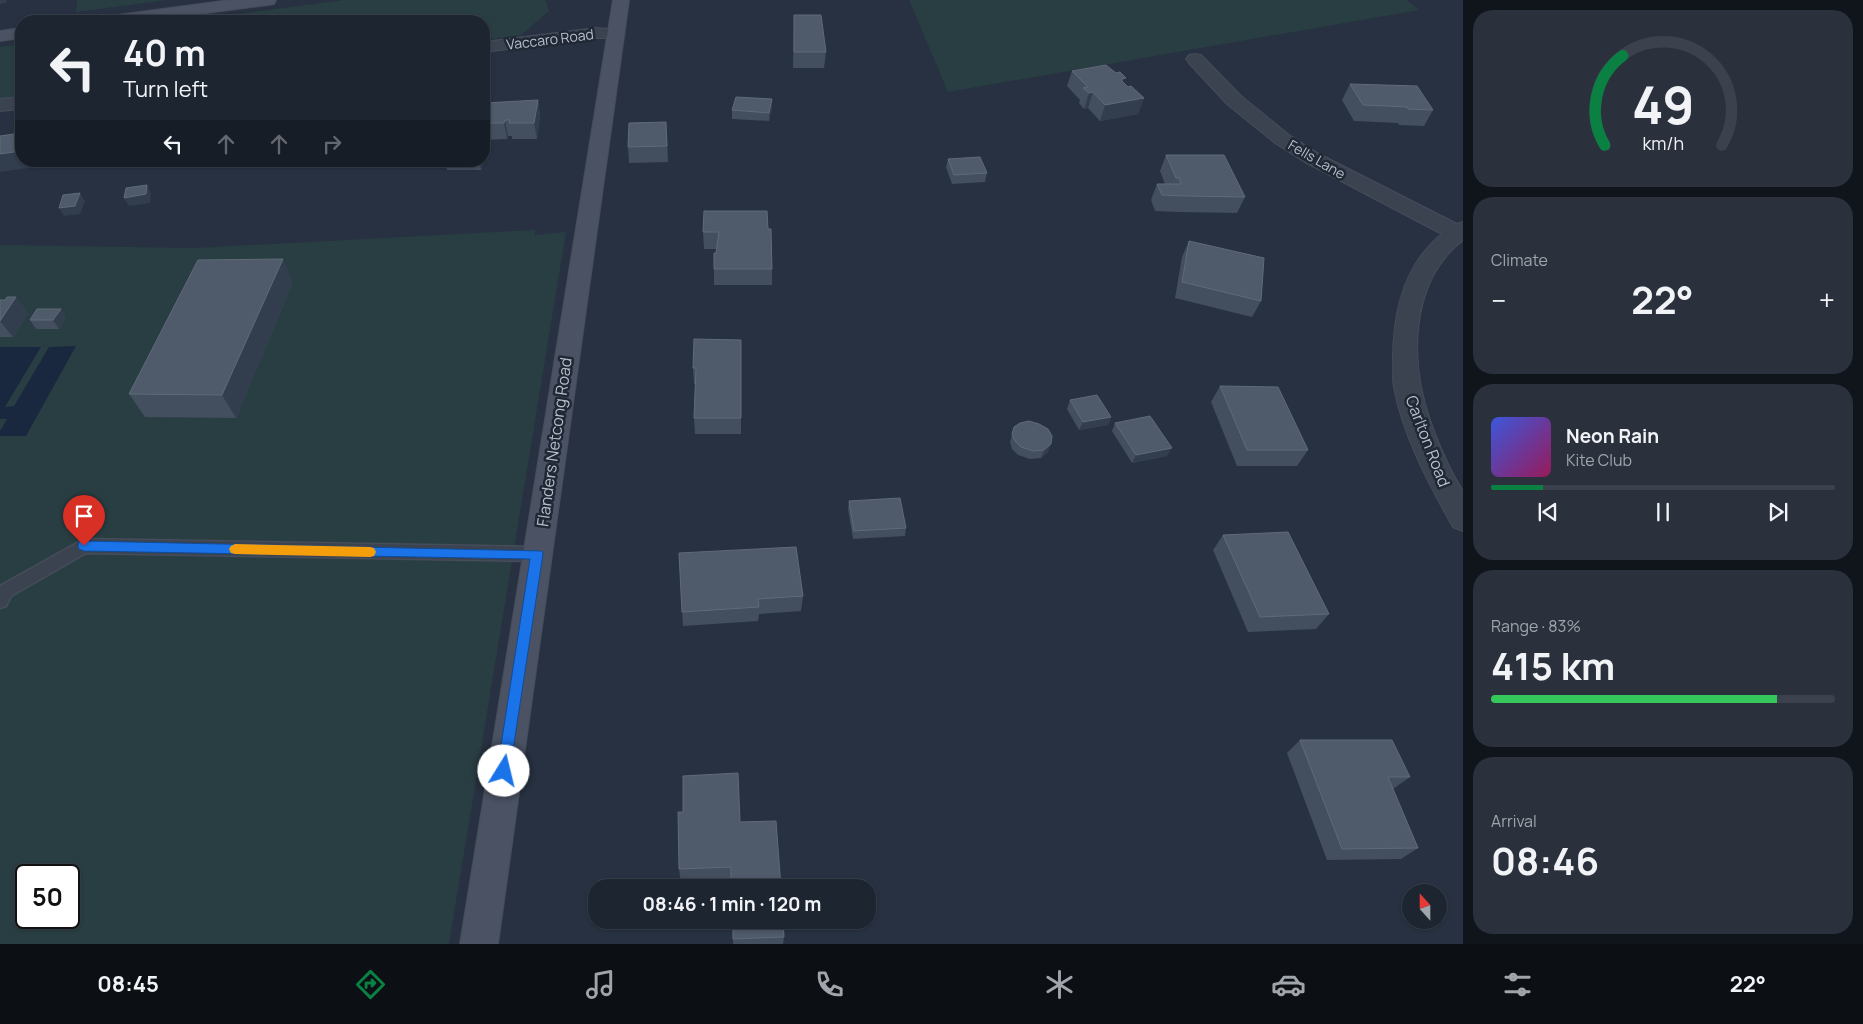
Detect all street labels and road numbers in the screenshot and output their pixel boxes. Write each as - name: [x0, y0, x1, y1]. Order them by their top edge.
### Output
- street label: Vaccaro Road: [505, 24, 595, 54]
- street label: Fells Lane: [1285, 135, 1349, 183]
- street label: Flanders Netcong Road: [531, 356, 577, 528]
- street label: Carlton Road: [1401, 392, 1455, 490]

